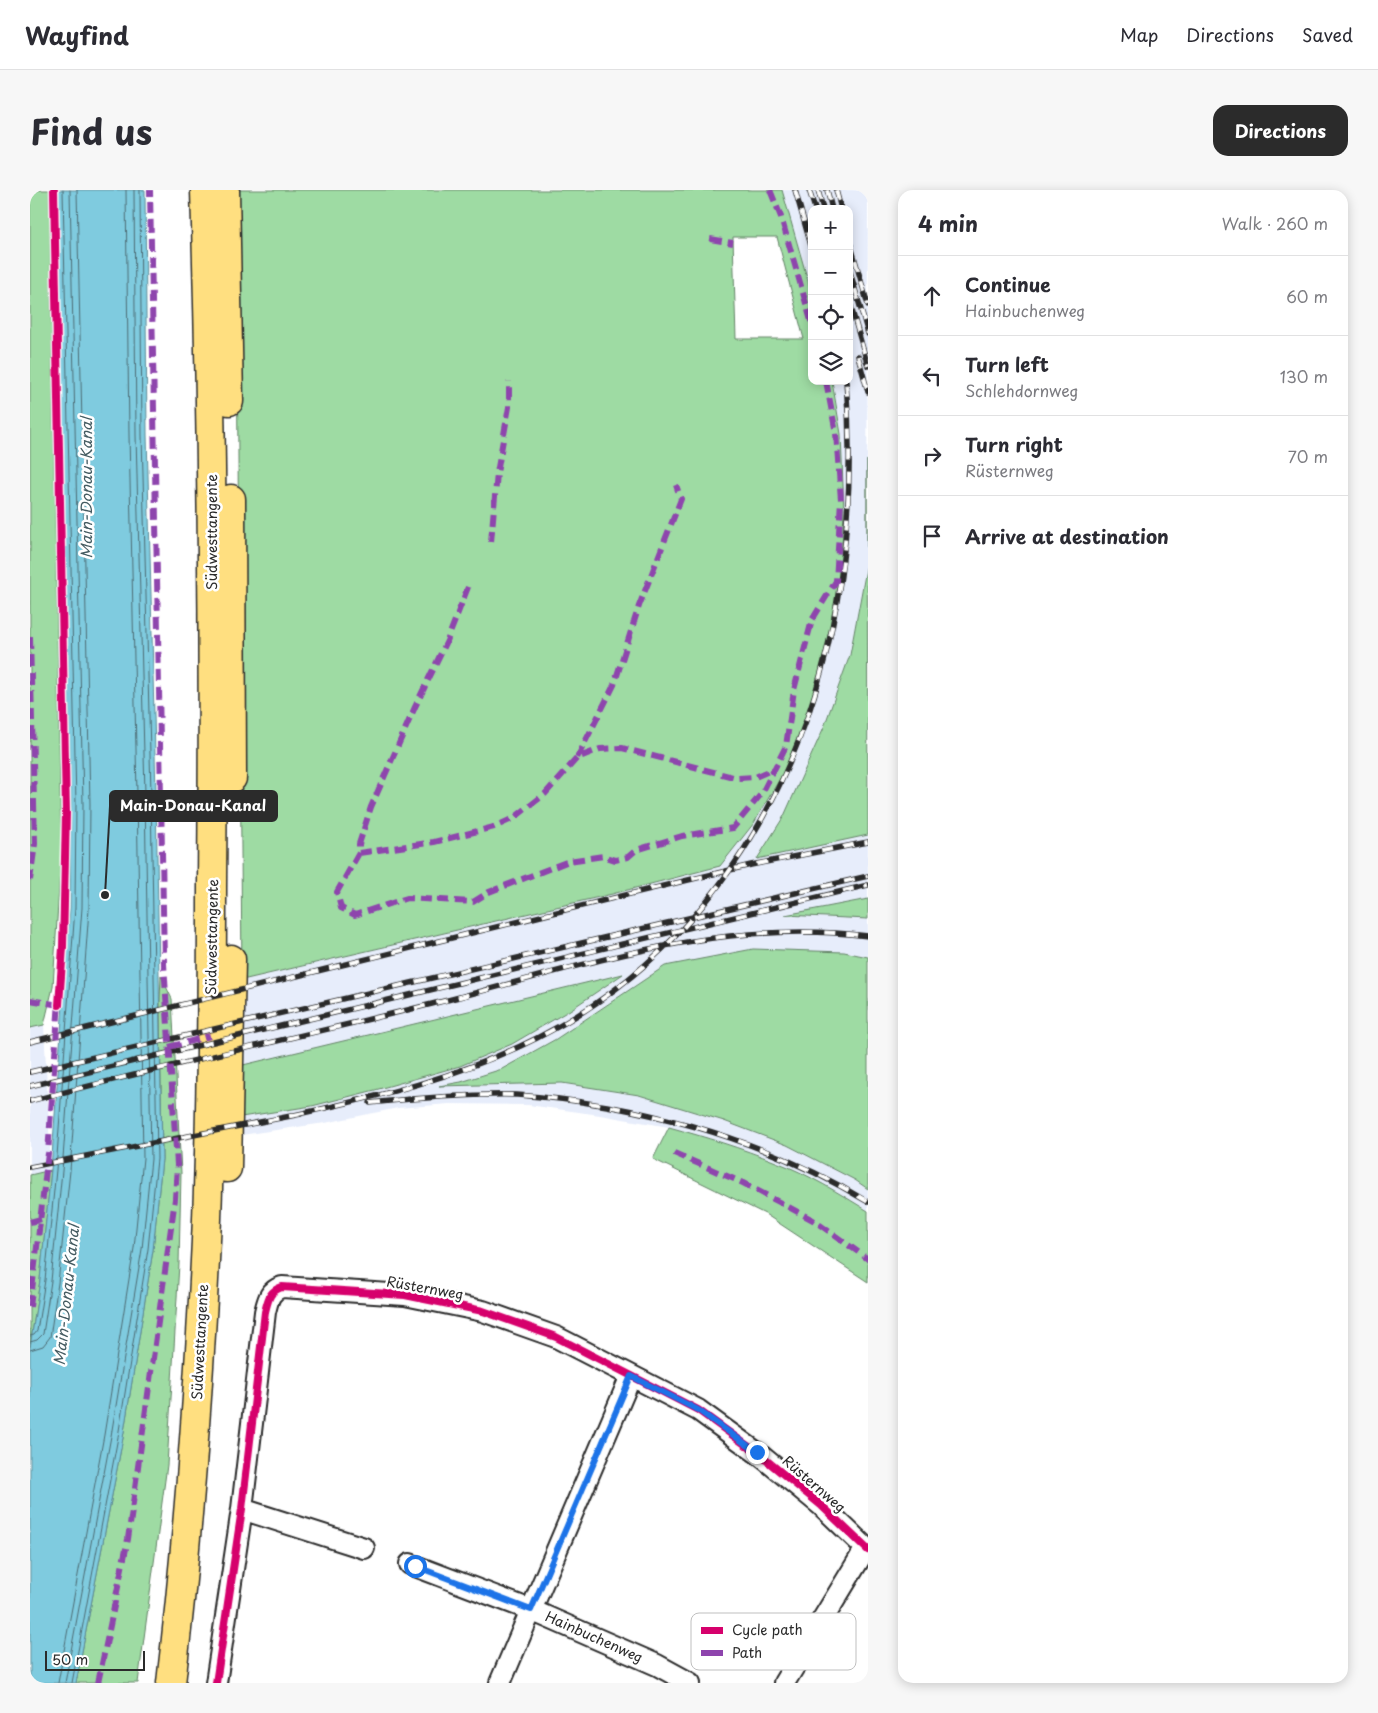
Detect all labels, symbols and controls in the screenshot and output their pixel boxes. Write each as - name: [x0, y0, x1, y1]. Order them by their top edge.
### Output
- text: Wayfind: [25, 17, 129, 53]
- text: Map: [1120, 21, 1158, 48]
- text: Directions: [1186, 21, 1274, 48]
- text: Saved: [1302, 21, 1353, 48]
- text: Find us: [30, 104, 152, 157]
- button: Directions: [1213, 105, 1348, 156]
- map controls: [808, 205, 853, 385]
- button: +: [808, 205, 853, 250]
- text: 4 min: [918, 207, 978, 239]
- text: Walk · 260 m: [1222, 211, 1328, 235]
- button: −: [808, 250, 853, 295]
- text: Continue: [965, 270, 1051, 298]
- icon: ahead: [918, 282, 946, 310]
- text: 60 m: [1286, 284, 1328, 308]
- button: locate: [808, 295, 853, 340]
- text: Hainbuchenweg: [965, 298, 1085, 322]
- button: layers: [808, 340, 853, 385]
- text: Turn left: [965, 350, 1049, 378]
- icon: left: [918, 362, 946, 390]
- text: 130 m: [1280, 364, 1328, 388]
- text: Schlehdornweg: [965, 378, 1079, 402]
- water label: Main-Donau-Kanal: [74, 415, 97, 559]
- text: Turn right: [965, 430, 1063, 458]
- icon: right: [918, 442, 946, 470]
- text: 70 m: [1288, 444, 1328, 468]
- text: Rüsternweg: [965, 458, 1054, 482]
- street label: Südwesttangente: [201, 474, 222, 590]
- icon: arrive: [918, 522, 946, 550]
- text: Arrive at destination: [965, 522, 1169, 550]
- callout: Main-Donau-Kanal: [110, 791, 277, 821]
- text: Main-Donau-Kanal: [120, 793, 266, 816]
- street label: Südwesttangente: [200, 879, 223, 995]
- water label: Main-Donau-Kanal: [47, 1221, 85, 1366]
- street label: Rüsternweg: [385, 1270, 465, 1305]
- street label: Südwesttangente: [186, 1283, 213, 1400]
- route end: [746, 1441, 769, 1464]
- street label: Rüsternweg: [778, 1450, 851, 1517]
- route start: [404, 1555, 427, 1578]
- street label: Hainbuchenweg: [542, 1606, 647, 1668]
- legend: [691, 1613, 856, 1670]
- text: Cycle path: [732, 1619, 803, 1640]
- text: Path: [732, 1642, 762, 1663]
- scale bar: [45, 1648, 145, 1671]
- text: 50 m: [52, 1649, 88, 1670]

